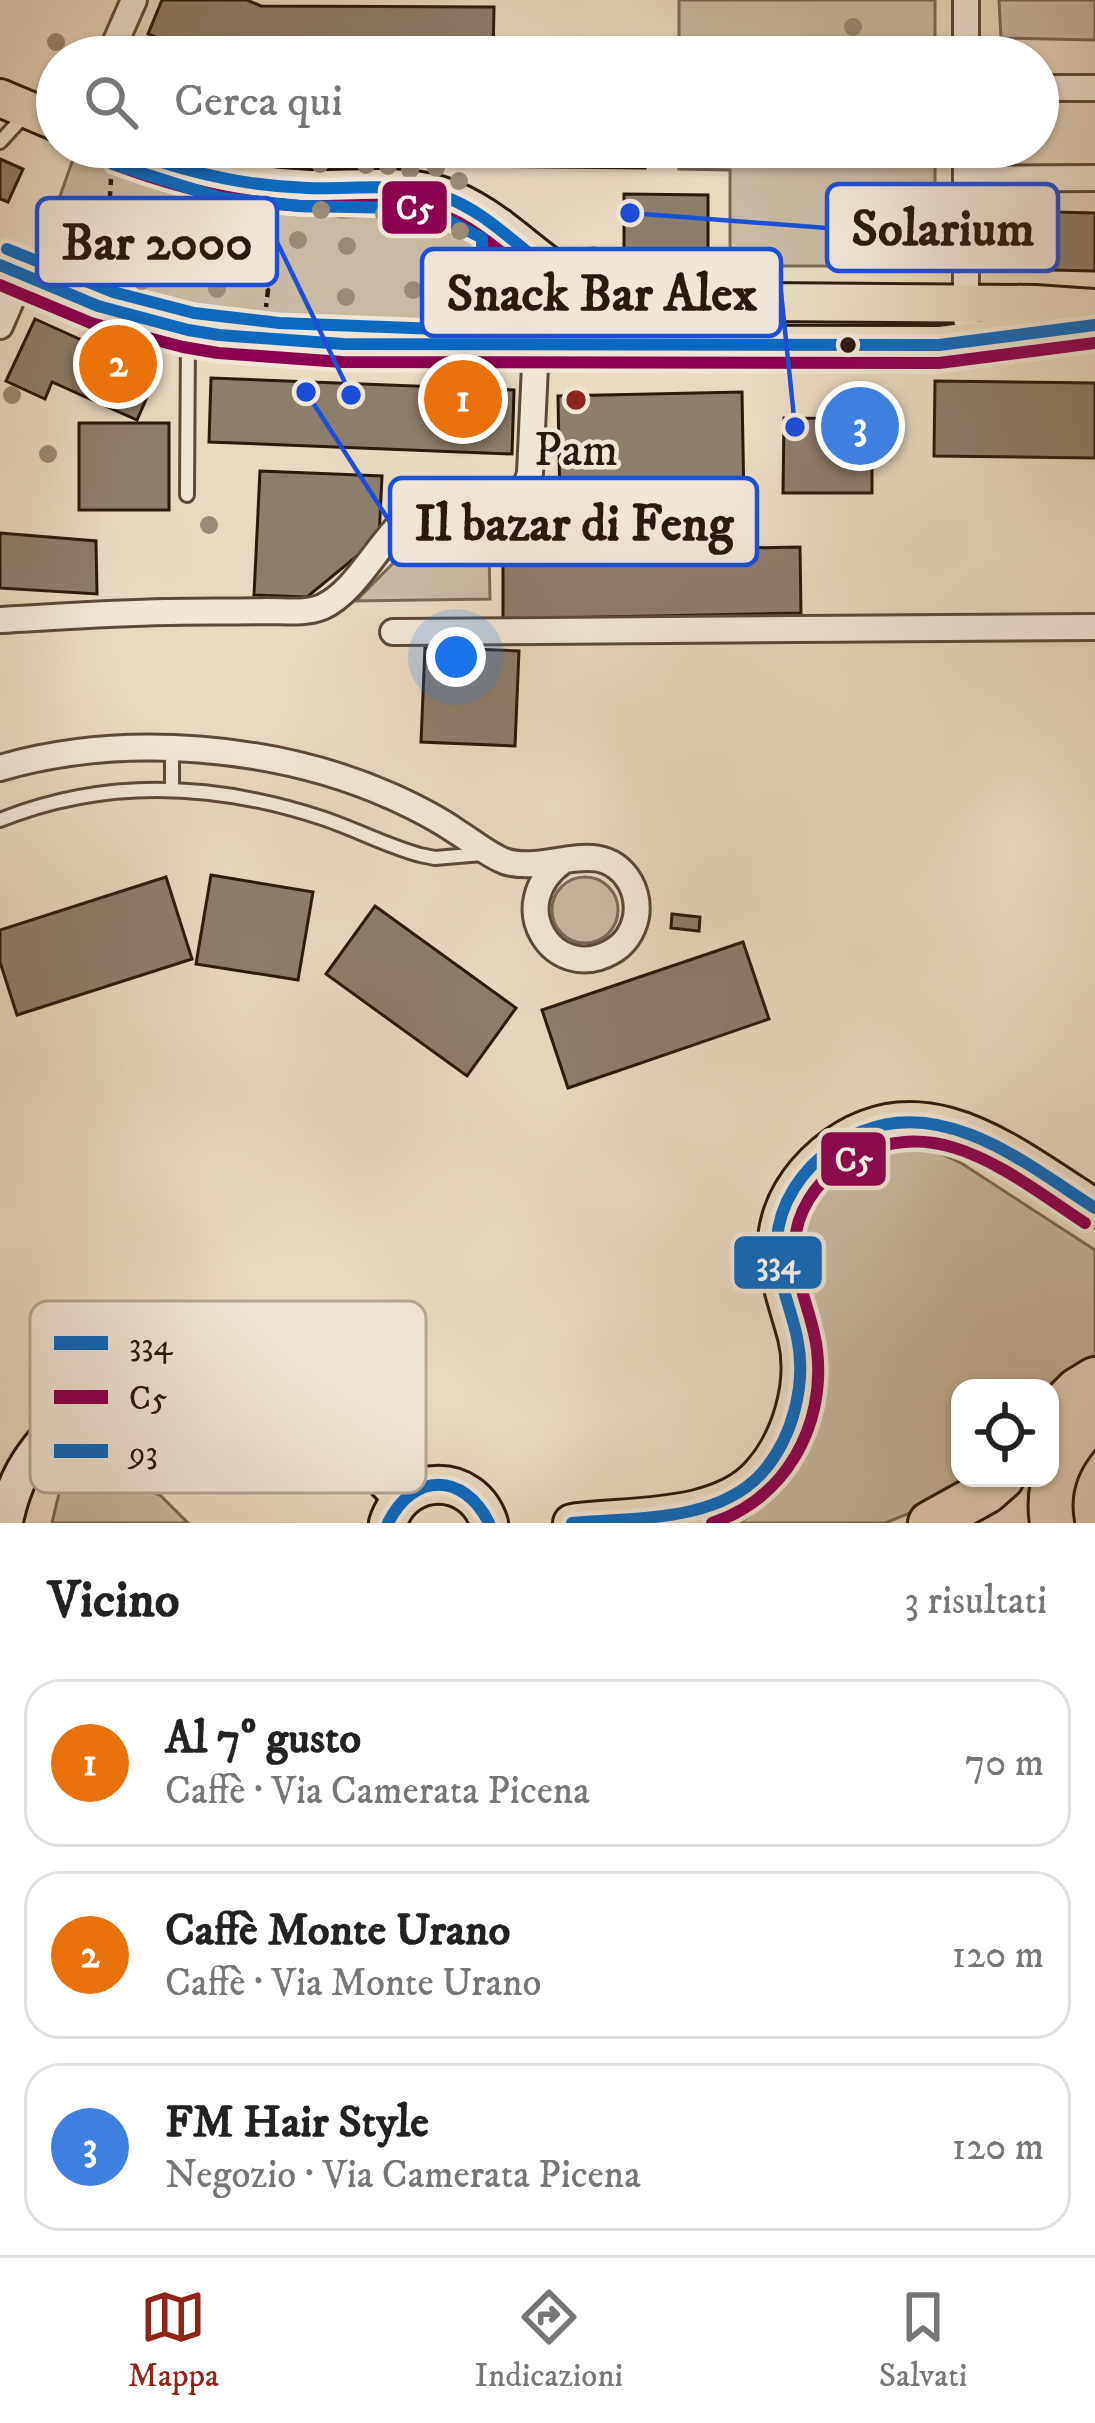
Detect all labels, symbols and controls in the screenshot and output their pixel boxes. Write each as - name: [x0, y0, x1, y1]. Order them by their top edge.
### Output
- search box: [36, 36, 1059, 168]
- icon: search: [78, 69, 144, 135]
- text: Cerca qui: [174, 74, 343, 130]
- line badge: C5: [380, 179, 449, 236]
- callout: Solarium: [827, 184, 1058, 271]
- text: C5: [396, 189, 435, 230]
- callout: Bar 2000: [37, 198, 277, 285]
- text: Solarium: [851, 198, 1035, 262]
- text: Bar 2000: [61, 212, 253, 276]
- callout: Snack Bar Alex: [422, 249, 781, 336]
- text: Snack Bar Alex: [447, 263, 757, 327]
- pin: 2: [79, 319, 157, 409]
- unlabelled marker: [837, 334, 859, 356]
- pin: 1: [424, 354, 502, 444]
- pin: 3: [821, 381, 899, 471]
- marker: Pam: [563, 387, 589, 413]
- place label: Pam: [534, 421, 618, 481]
- callout: Il bazar di Feng: [390, 478, 757, 565]
- text: Il bazar di Feng: [415, 493, 734, 557]
- your location: [426, 627, 486, 687]
- line badge: C5: [819, 1130, 888, 1188]
- text: C5: [835, 1141, 874, 1182]
- line badge: 334: [732, 1234, 824, 1291]
- text: 334: [756, 1244, 802, 1285]
- legend: [30, 1301, 426, 1493]
- text: 334: [129, 1325, 174, 1366]
- text: C5: [129, 1379, 167, 1420]
- map controls: [951, 1379, 1059, 1487]
- button: locate: [951, 1379, 1059, 1487]
- text: 93: [127, 1433, 158, 1474]
- text: Vicino: [48, 1569, 179, 1633]
- text: 3 risultati: [905, 1577, 1047, 1626]
- text: Al 7º gusto: [165, 1711, 361, 1767]
- text: 1: [83, 1739, 97, 1788]
- text: 70 m: [965, 1739, 1044, 1788]
- text: Caffè · Via Camerata Picena: [165, 1767, 590, 1816]
- text: Caffè Monte Urano: [165, 1903, 510, 1959]
- text: 2: [80, 1931, 100, 1980]
- text: 120 m: [952, 1931, 1044, 1980]
- text: Caffè · Via Monte Urano: [165, 1959, 541, 2008]
- text: FM Hair Style: [165, 2095, 429, 2151]
- text: 3: [83, 2123, 97, 2172]
- text: 120 m: [952, 2123, 1044, 2172]
- text: Negozio · Via Camerata Picena: [165, 2151, 641, 2200]
- tab: Mappa: [128, 2284, 219, 2397]
- tab: Indicazioni: [475, 2284, 623, 2397]
- tab: Salvati: [879, 2284, 967, 2397]

